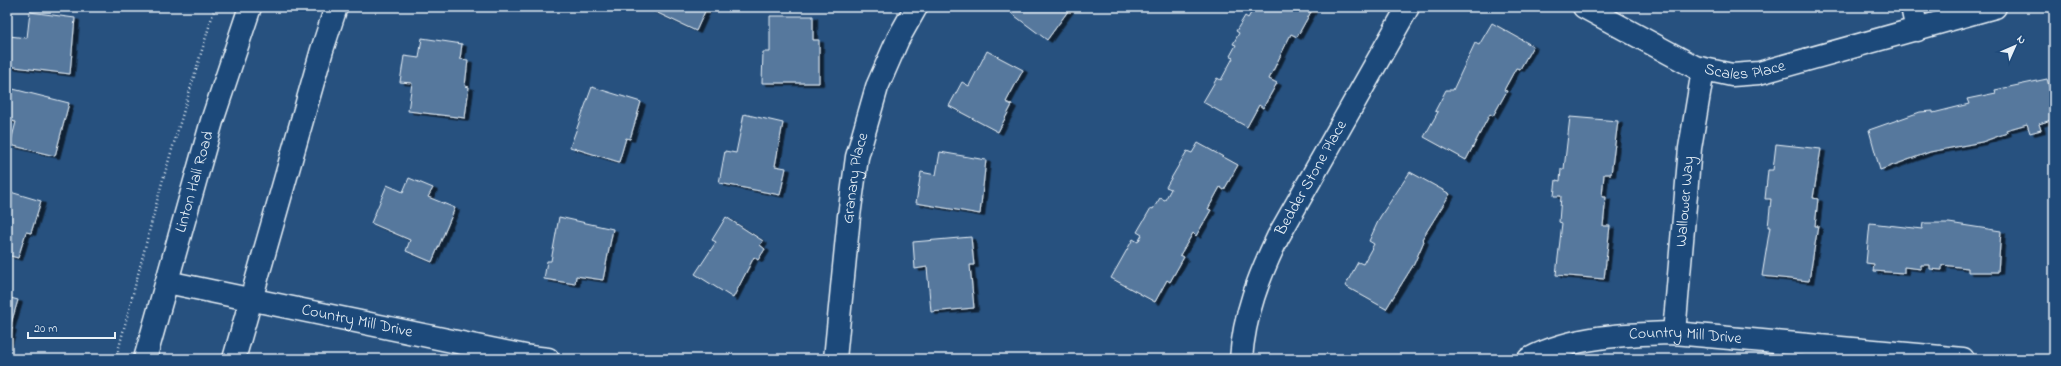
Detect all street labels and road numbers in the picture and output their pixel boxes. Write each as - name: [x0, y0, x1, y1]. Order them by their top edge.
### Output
- street label: Scales Place: [1702, 54, 1789, 87]
- street label: Bedder Stone Place: [1269, 115, 1354, 241]
- street label: Linton Hall Road: [169, 128, 221, 235]
- street label: Granary Place: [836, 129, 876, 225]
- street label: Wallower Way: [1669, 155, 1701, 248]
- street label: Country Mill Drive: [299, 298, 415, 345]
- street label: Country Mill Drive: [1628, 321, 1743, 351]

